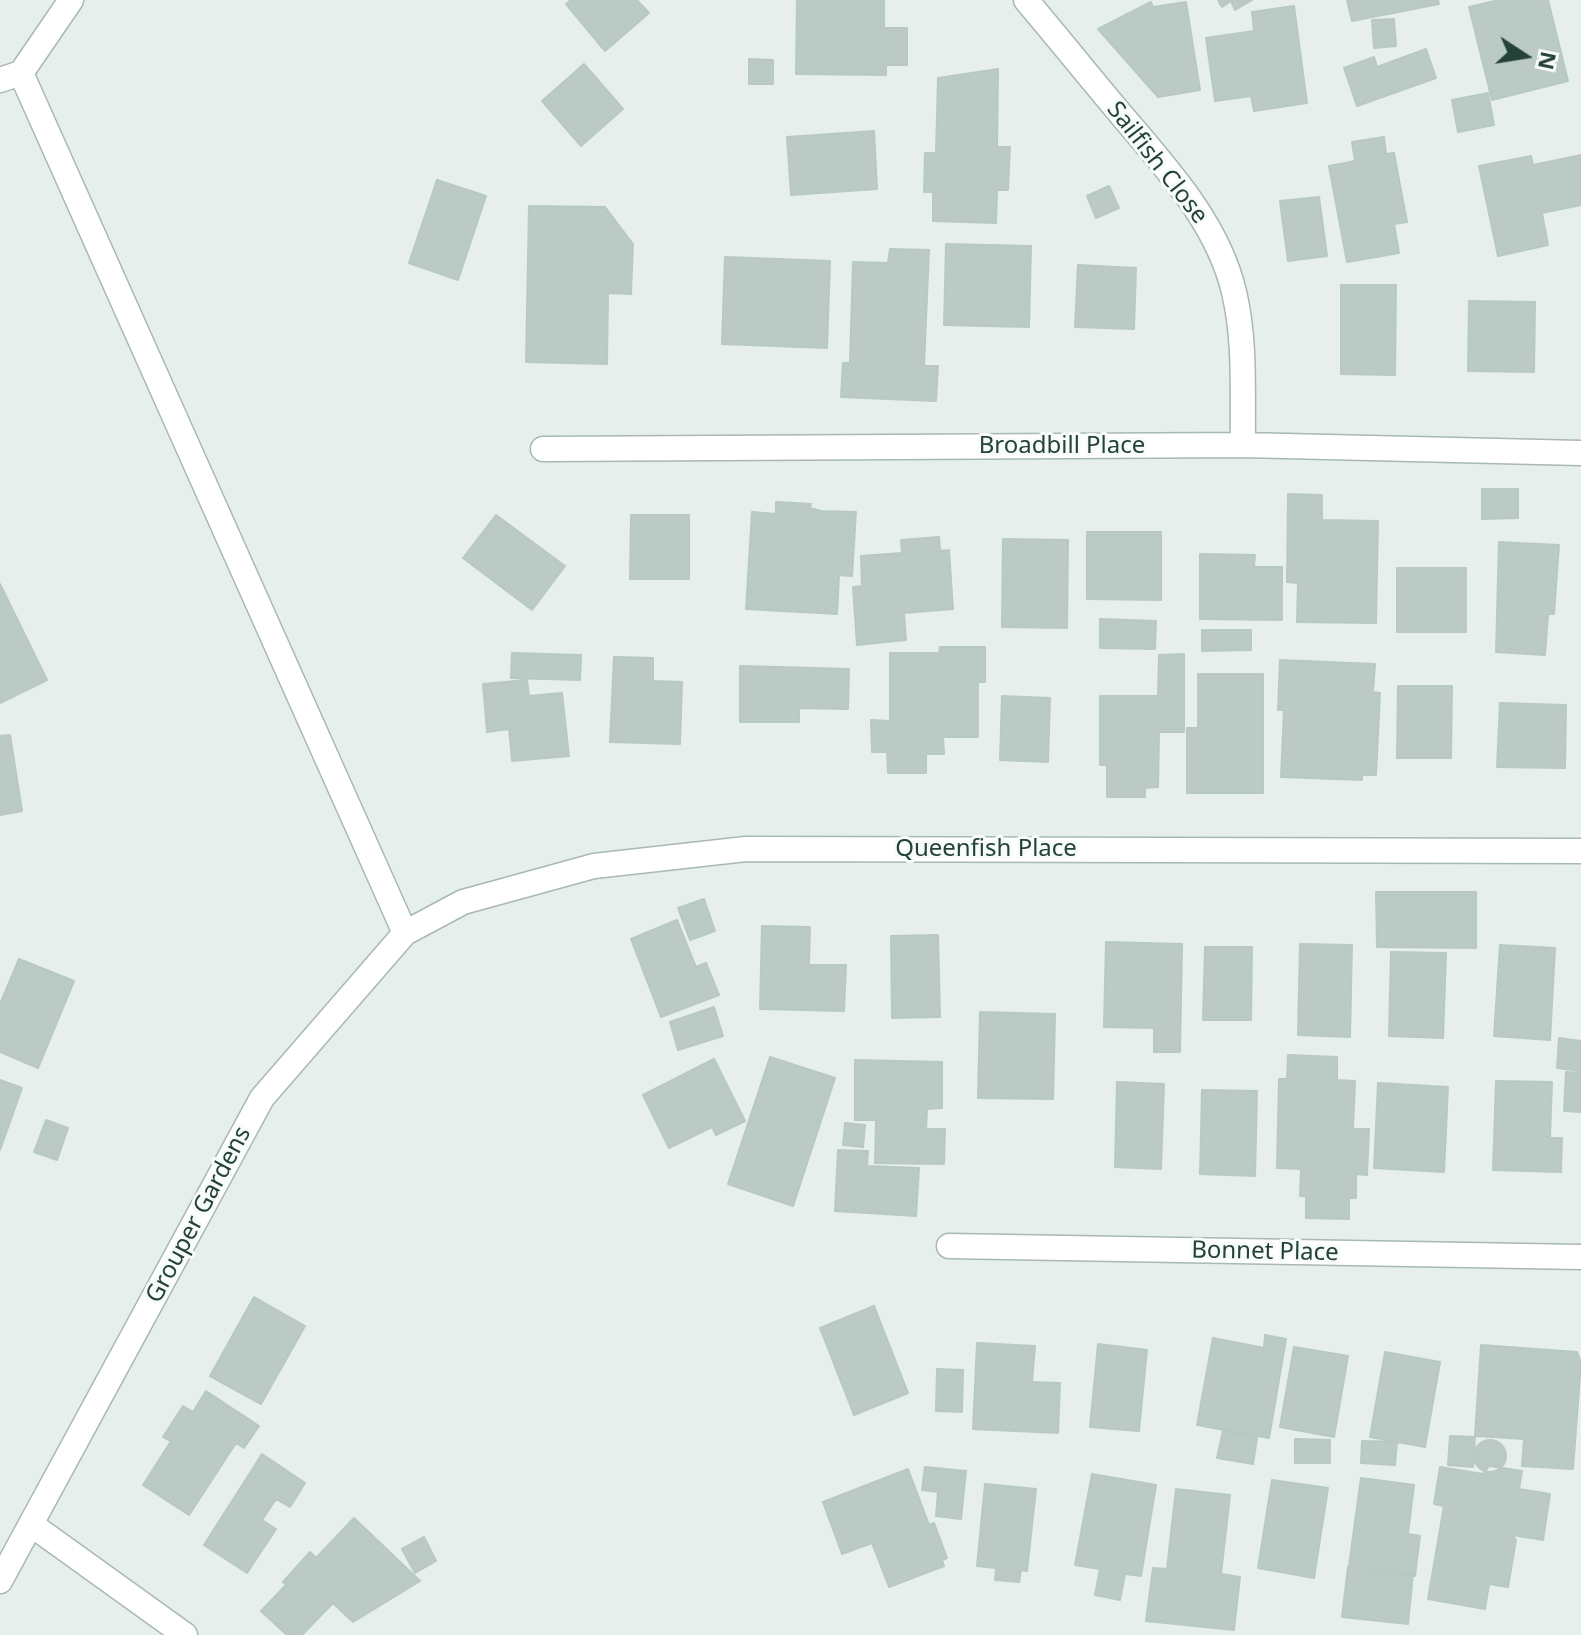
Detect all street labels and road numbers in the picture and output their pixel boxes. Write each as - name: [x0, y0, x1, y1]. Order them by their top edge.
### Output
- street label: Sailfish Close: [1100, 96, 1214, 230]
- street label: Broadbill Place: [979, 432, 1145, 460]
- street label: Queenfish Place: [895, 835, 1077, 863]
- street label: Grouper Gardens: [140, 1122, 258, 1308]
- street label: Bonnet Place: [1191, 1236, 1339, 1268]

